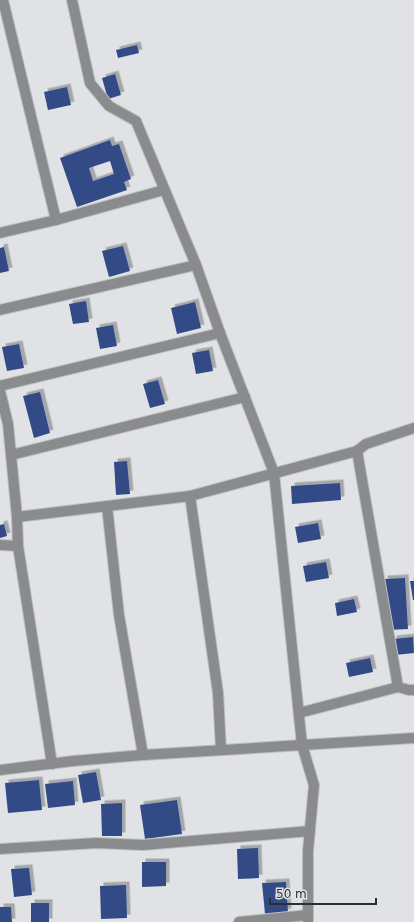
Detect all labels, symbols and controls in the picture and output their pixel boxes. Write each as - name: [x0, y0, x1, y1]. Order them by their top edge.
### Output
- scale bar: [270, 880, 376, 906]
- text: 50 m: [276, 887, 307, 901]

